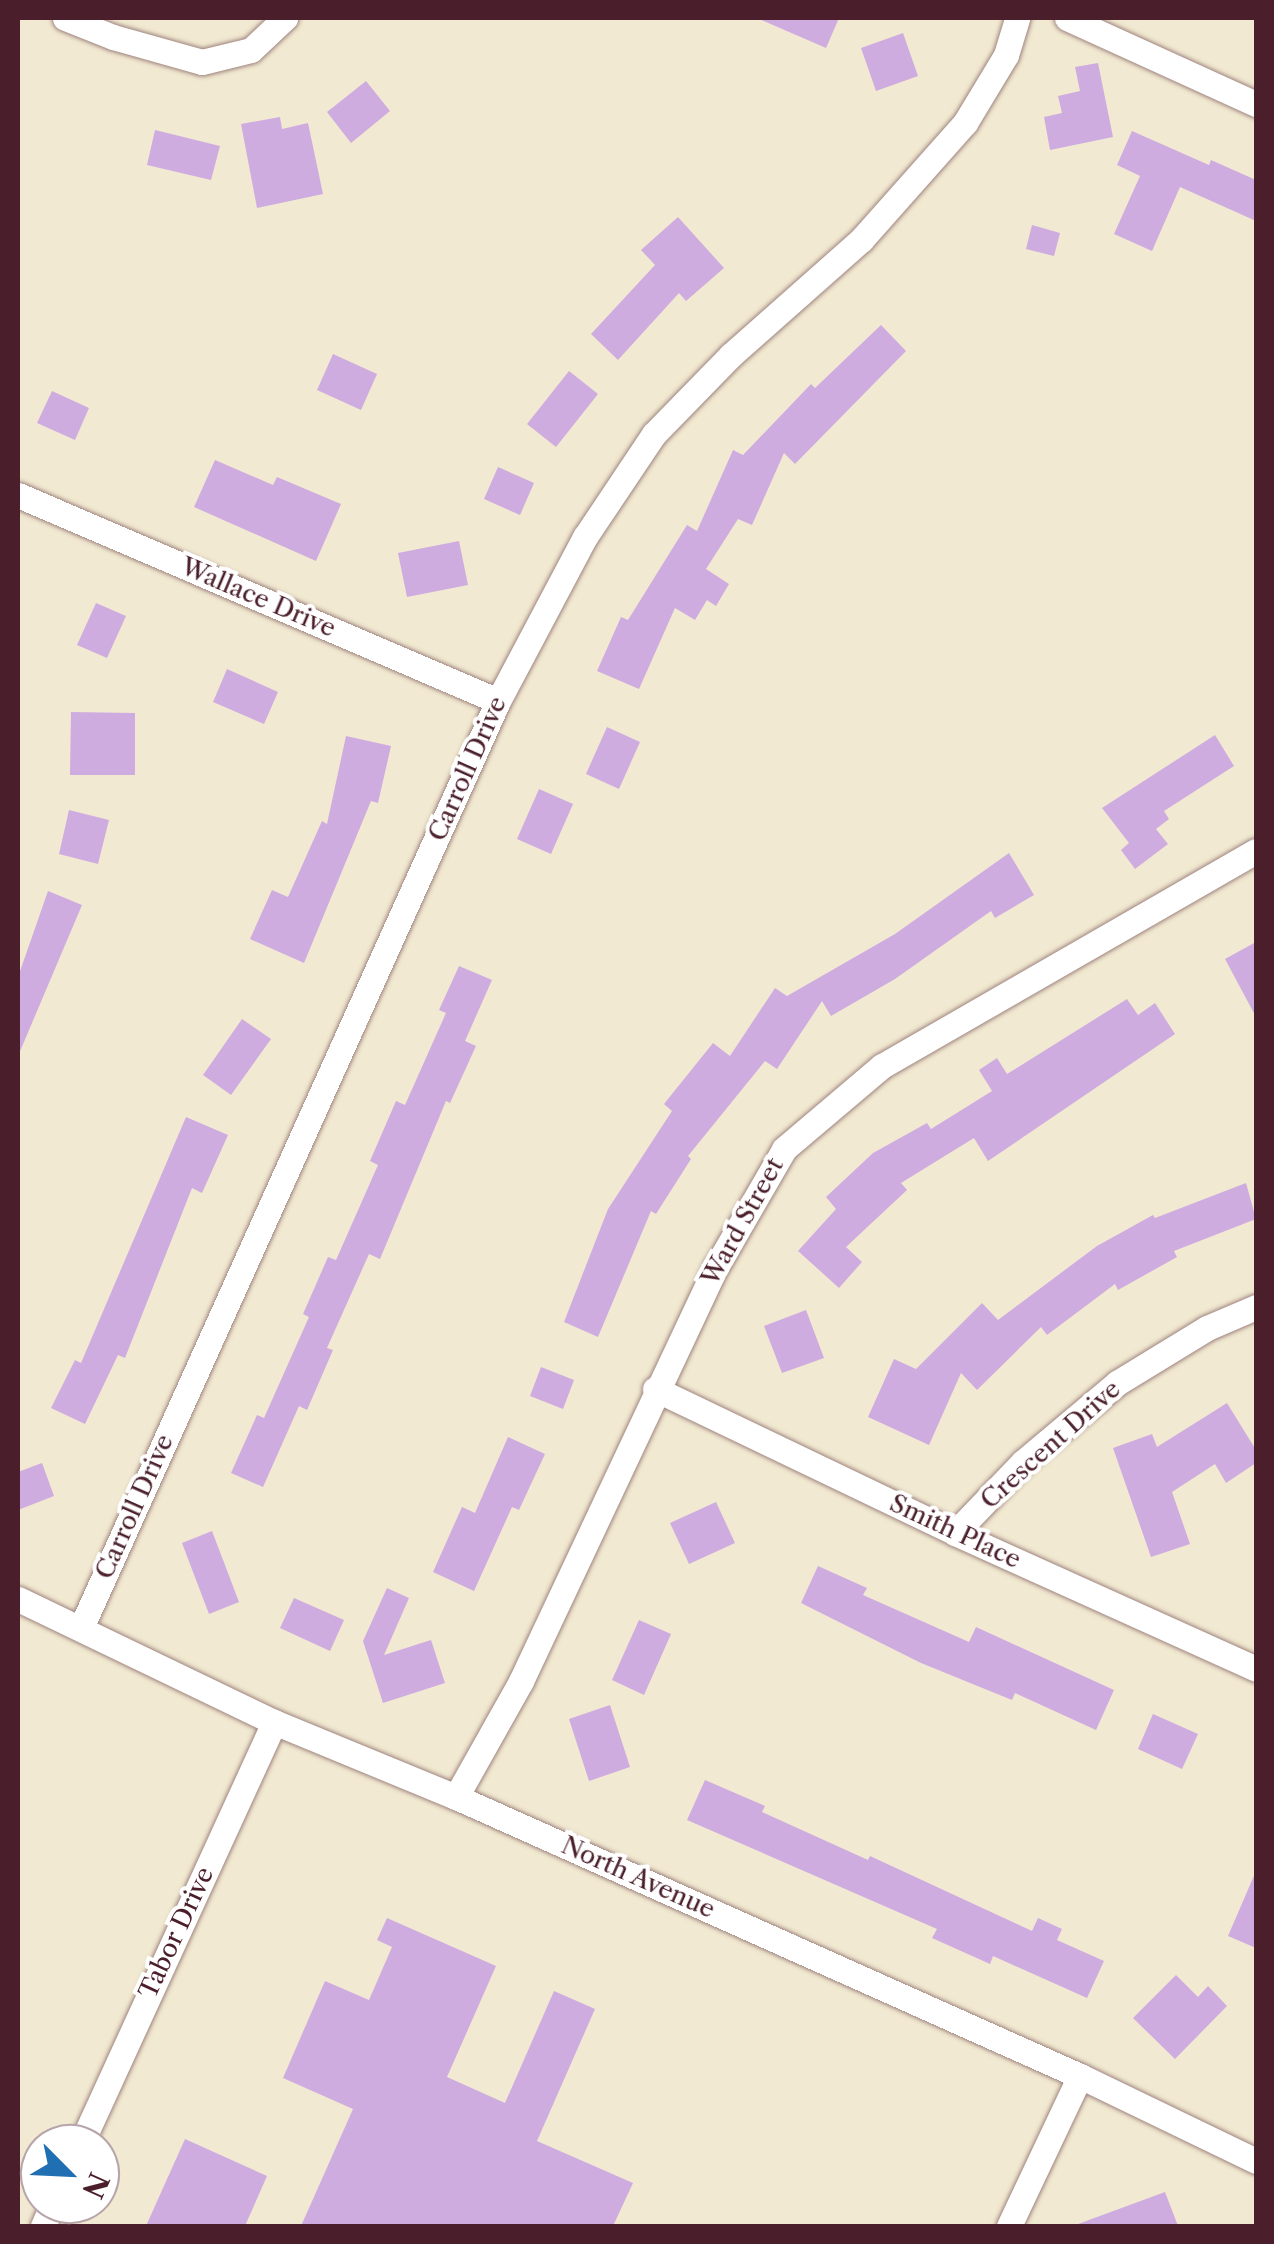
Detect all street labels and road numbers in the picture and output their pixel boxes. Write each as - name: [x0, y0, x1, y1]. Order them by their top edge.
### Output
- street label: Wallace Drive: [176, 552, 340, 644]
- street label: Carroll Drive: [423, 692, 513, 846]
- street label: Ward Street: [696, 1153, 790, 1291]
- street label: Crescent Drive: [975, 1374, 1127, 1516]
- street label: Carroll Drive: [90, 1430, 180, 1584]
- street label: Smith Place: [885, 1489, 1025, 1575]
- street label: North Avenue: [556, 1831, 720, 1925]
- street label: Tabor Drive: [133, 1862, 221, 2004]

